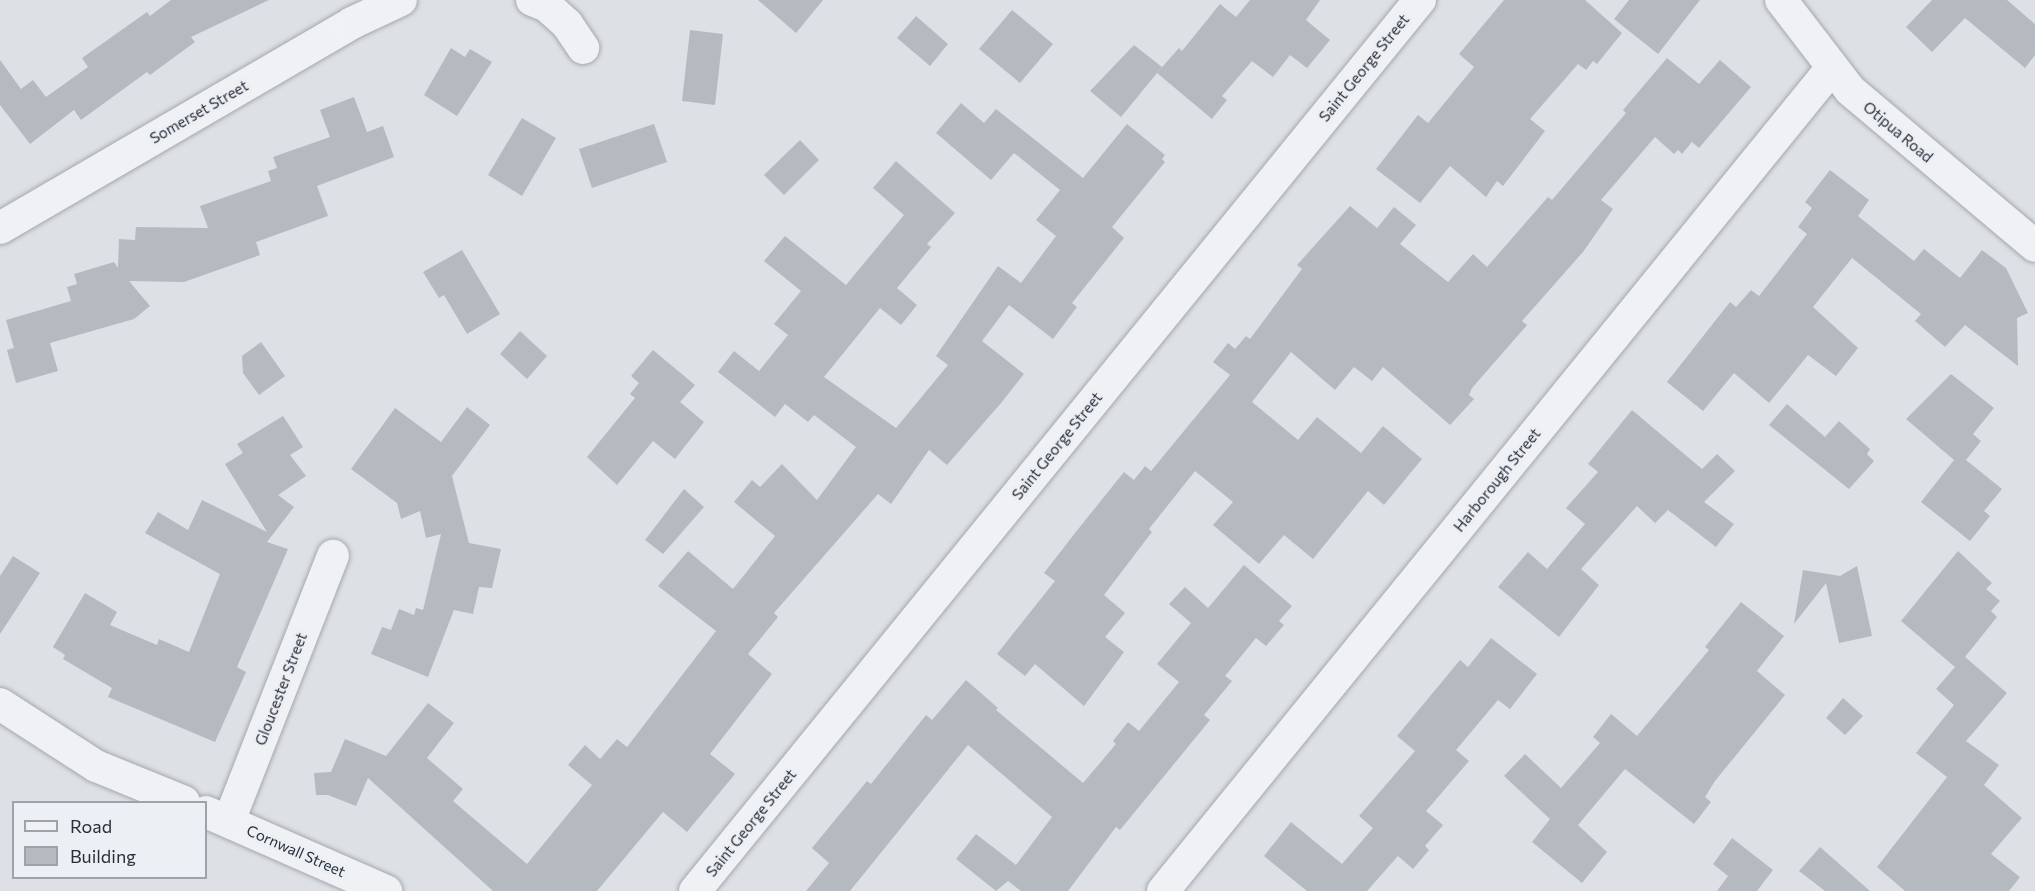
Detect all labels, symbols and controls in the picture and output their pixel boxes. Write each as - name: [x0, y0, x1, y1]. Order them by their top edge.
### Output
- street label: Saint George Street: [1315, 11, 1413, 125]
- street label: Somerset Street: [147, 77, 251, 147]
- street label: Otipua Road: [1860, 98, 1936, 166]
- street label: Saint George Street: [1008, 389, 1106, 503]
- street label: Harborough Street: [1450, 425, 1544, 535]
- street label: Gloucester Street: [251, 630, 311, 748]
- street label: Saint George Street: [702, 766, 800, 880]
- legend: [12, 801, 207, 879]
- text: Road: [70, 815, 112, 837]
- street label: Cornwall Street: [244, 821, 348, 881]
- text: Building: [70, 845, 136, 867]

